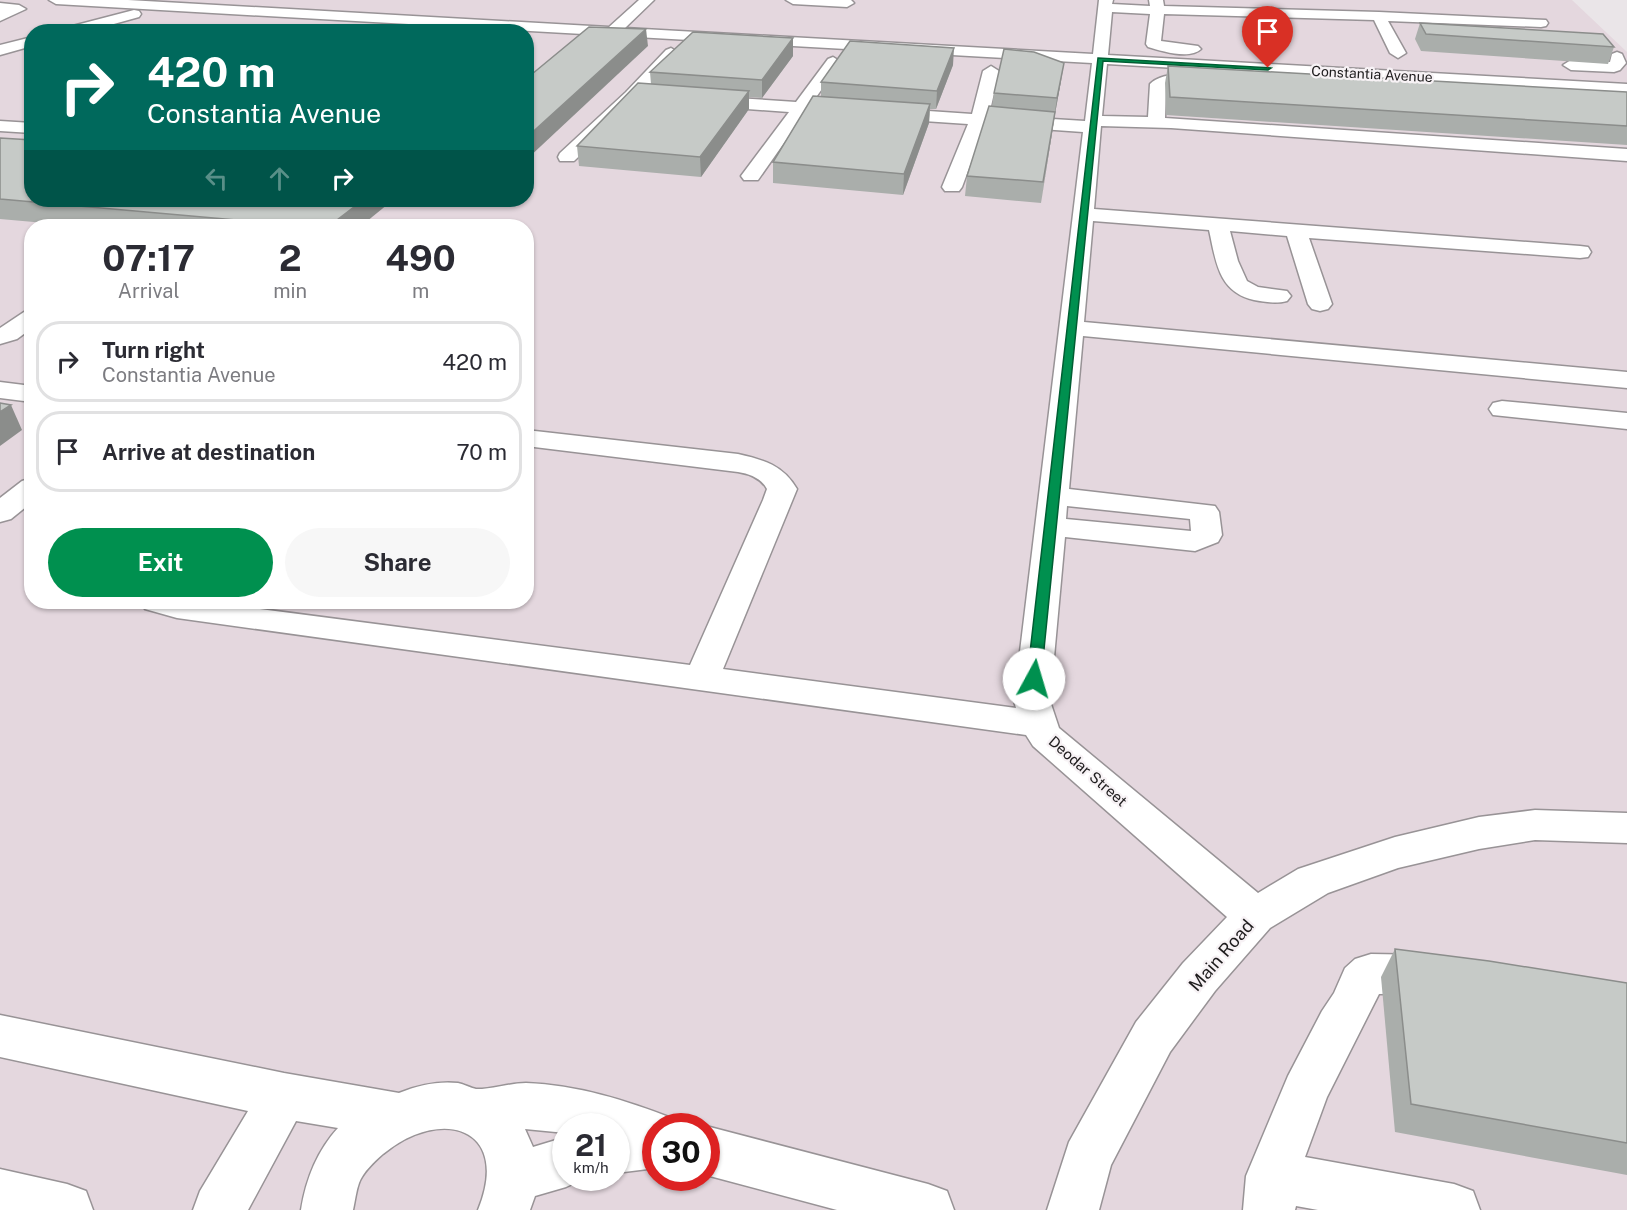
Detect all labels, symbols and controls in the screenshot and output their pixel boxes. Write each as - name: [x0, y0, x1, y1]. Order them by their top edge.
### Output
- pin: [1242, 6, 1293, 68]
- icon: arrive: [1251, 15, 1284, 48]
- text: 420 m: [147, 47, 275, 96]
- icon: right: [48, 48, 126, 126]
- street label: Constantia Avenue: [1311, 63, 1433, 85]
- text: Constantia Avenue: [147, 97, 381, 129]
- icon: left: [200, 162, 233, 195]
- icon: ahead: [263, 162, 296, 195]
- icon: right: [326, 162, 359, 195]
- text: 07:17: [102, 237, 195, 279]
- text: 2: [279, 237, 302, 279]
- text: 490: [385, 237, 456, 279]
- text: Arrival: [118, 279, 179, 303]
- text: min: [273, 279, 307, 303]
- text: m: [412, 279, 429, 303]
- text: Turn right: [102, 337, 205, 363]
- icon: right: [51, 345, 84, 378]
- text: 420 m: [442, 349, 507, 375]
- text: Constantia Avenue: [102, 363, 276, 387]
- icon: arrive: [51, 435, 84, 468]
- text: Arrive at destination: [102, 439, 315, 465]
- text: 70 m: [456, 439, 507, 465]
- button: Exit: [48, 528, 273, 597]
- button: Share: [285, 528, 510, 597]
- position arrow: [1002, 647, 1066, 711]
- street label: Deodar Street: [1045, 732, 1131, 810]
- street label: Main Road: [1184, 915, 1258, 995]
- speed limit sign: 30: [642, 1113, 720, 1191]
- text: 21: [575, 1127, 607, 1163]
- text: km/h: [573, 1159, 609, 1176]

